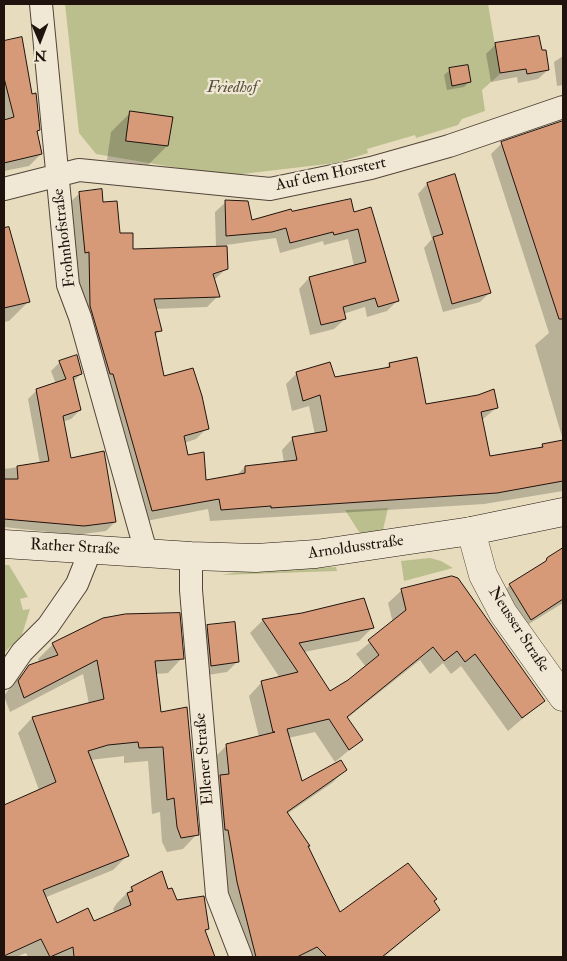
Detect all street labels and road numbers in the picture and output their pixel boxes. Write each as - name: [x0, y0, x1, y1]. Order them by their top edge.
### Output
- street label: Auf dem Horstert: [274, 154, 388, 196]
- street label: Frohnhofstraße: [49, 187, 81, 289]
- street label: Arnoldusstraße: [307, 532, 405, 564]
- street label: Rather Straße: [30, 536, 120, 560]
- street label: Neusser Straße: [483, 584, 553, 676]
- street label: Ellener Straße: [191, 712, 219, 806]

